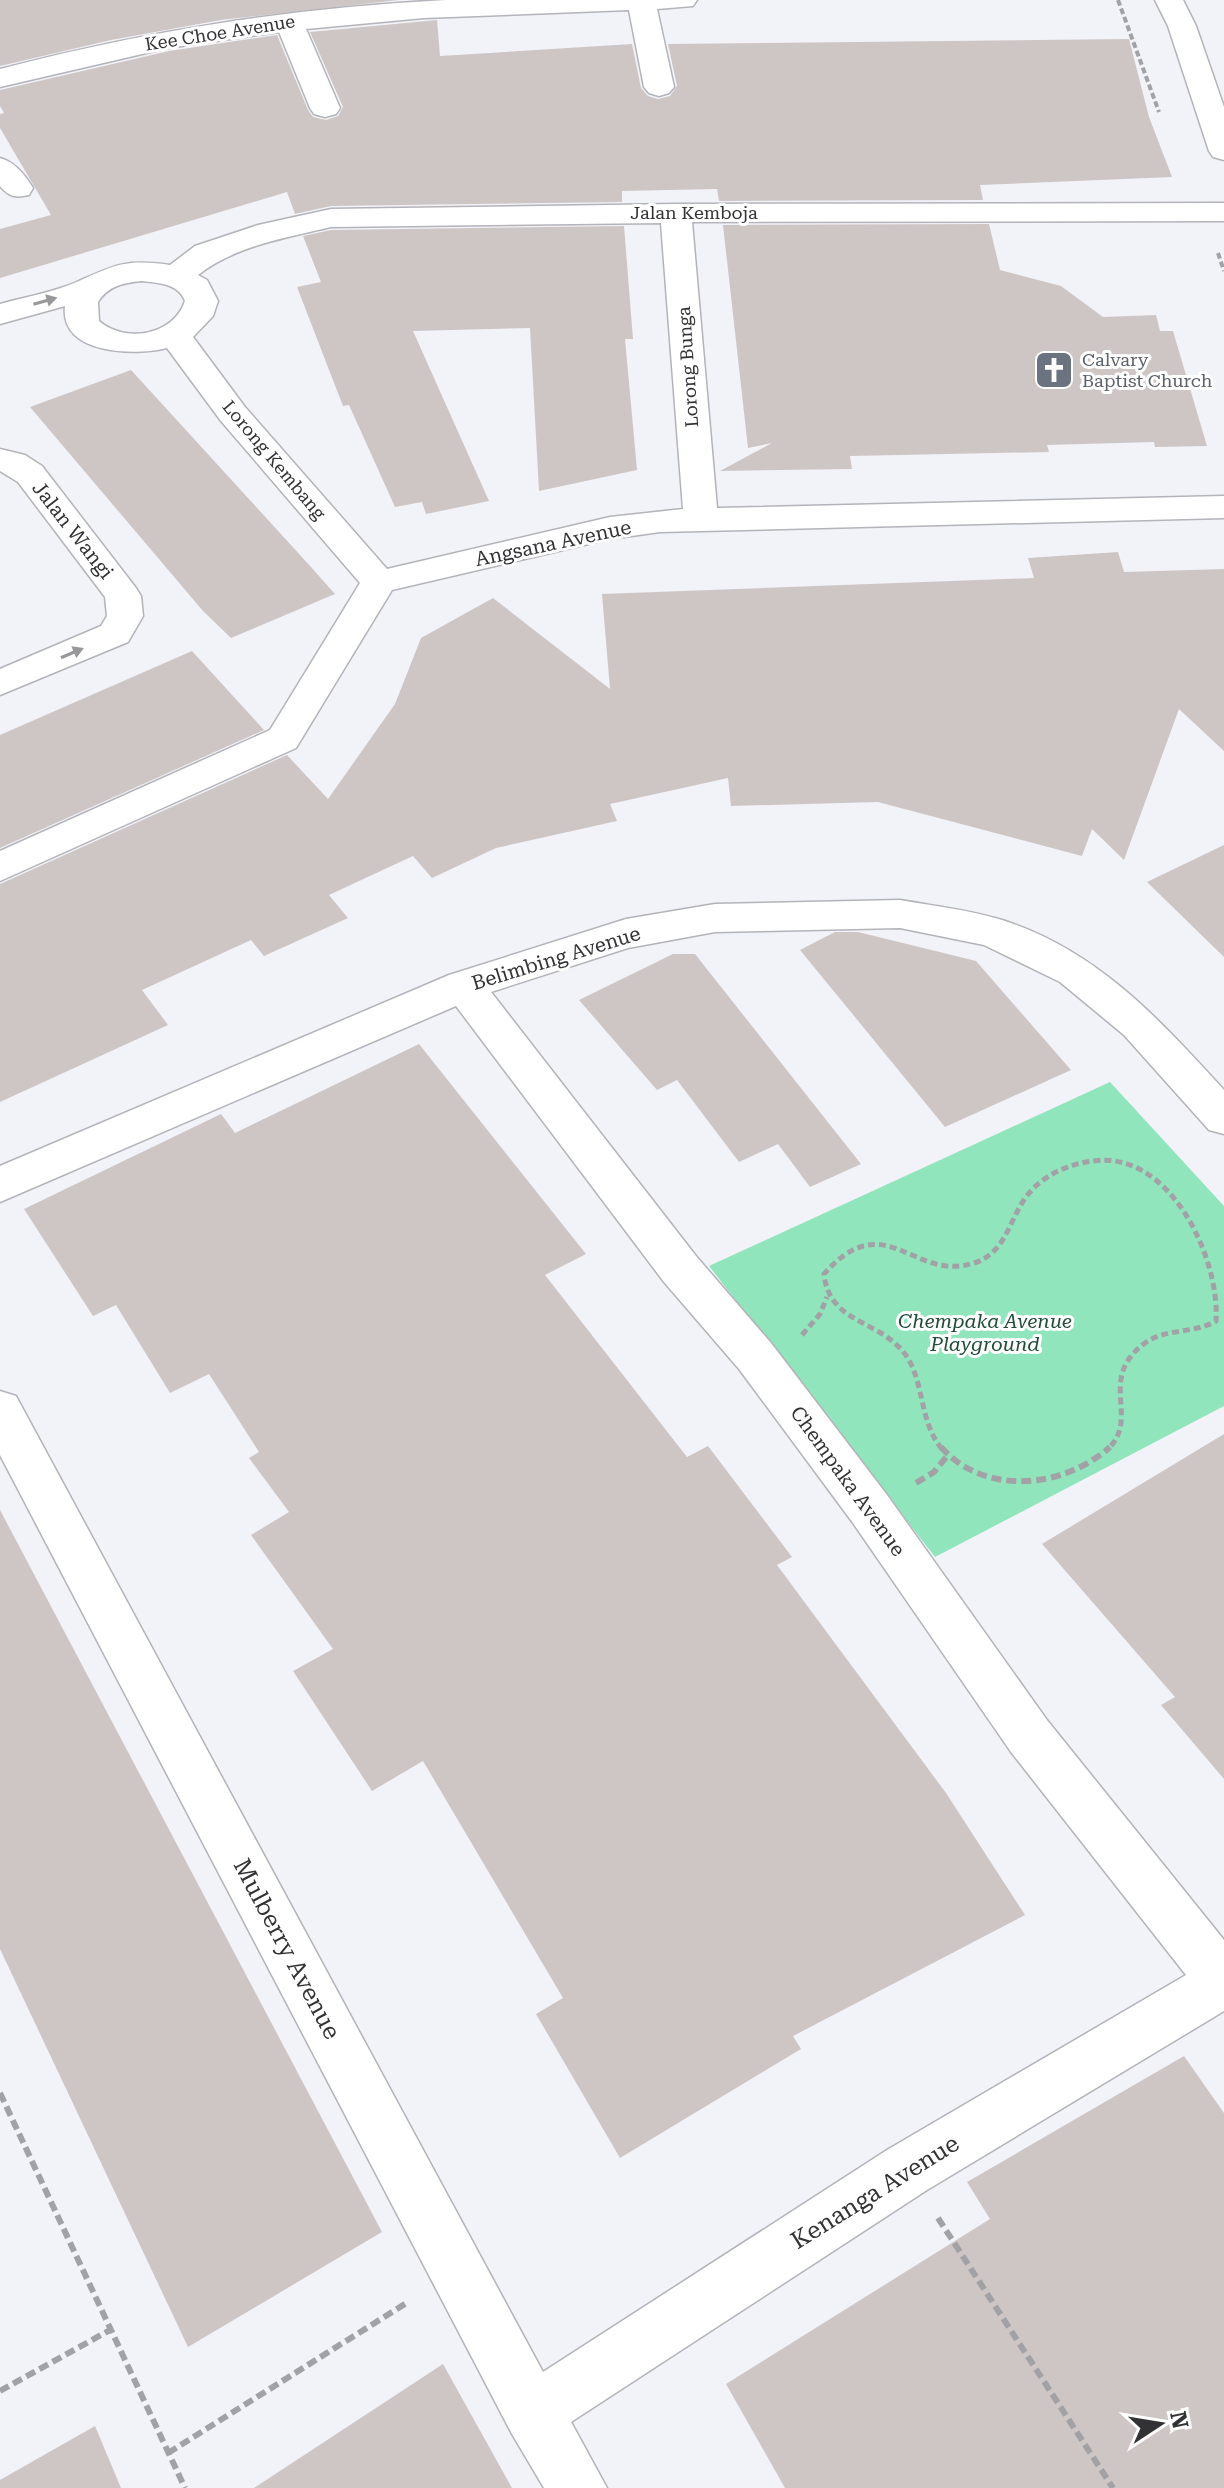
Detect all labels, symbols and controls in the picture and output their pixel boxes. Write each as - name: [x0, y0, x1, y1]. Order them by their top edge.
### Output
- street label: Kee Choe Avenue: [143, 10, 297, 55]
- street label: Jalan Kemboja: [630, 202, 758, 223]
- one-way arrow: [34, 294, 58, 307]
- street label: Lorong Bunga: [673, 306, 702, 428]
- church icon: Calvary Baptist Church: [1033, 349, 1075, 391]
- place label: Calvary Baptist Church: [1082, 349, 1213, 391]
- street label: Lorong Kembang: [219, 396, 331, 524]
- street label: Jalan Wangi: [27, 476, 119, 584]
- street label: Angsana Avenue: [473, 515, 633, 571]
- one-way arrow: [60, 647, 84, 660]
- street label: Belimbing Avenue: [469, 921, 643, 995]
- park label: Chempaka Avenue Playground: [898, 1309, 1072, 1356]
- street label: Chempaka Avenue: [785, 1401, 911, 1561]
- street label: Mulberry Avenue: [228, 1854, 346, 2044]
- street label: Kenanga Avenue: [786, 2129, 964, 2255]
- north arrow: [1120, 2384, 1200, 2464]
- text: N: [1165, 2409, 1193, 2431]

